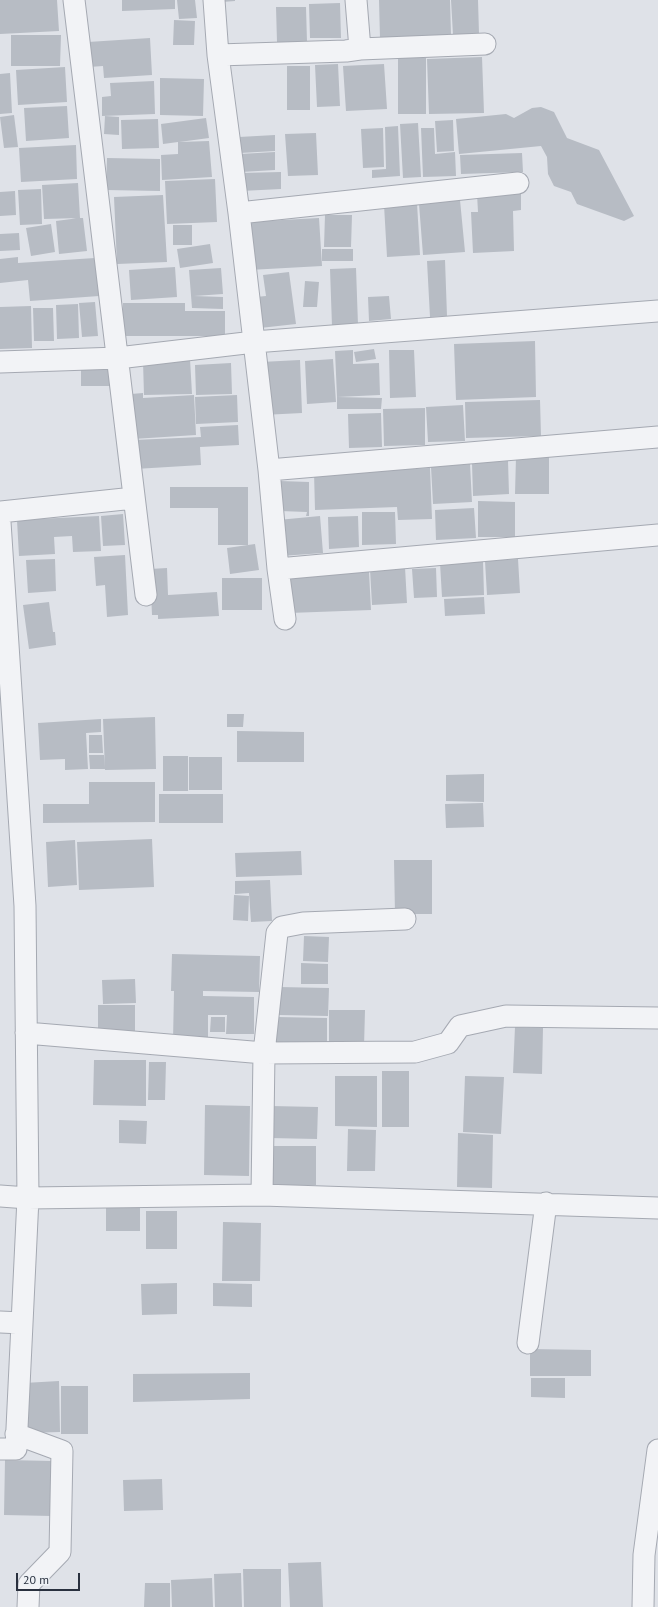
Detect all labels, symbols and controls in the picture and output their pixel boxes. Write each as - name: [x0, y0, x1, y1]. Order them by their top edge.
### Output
- scale bar: [18, 1565, 82, 1591]
- text: 20 m: [23, 1572, 49, 1587]

